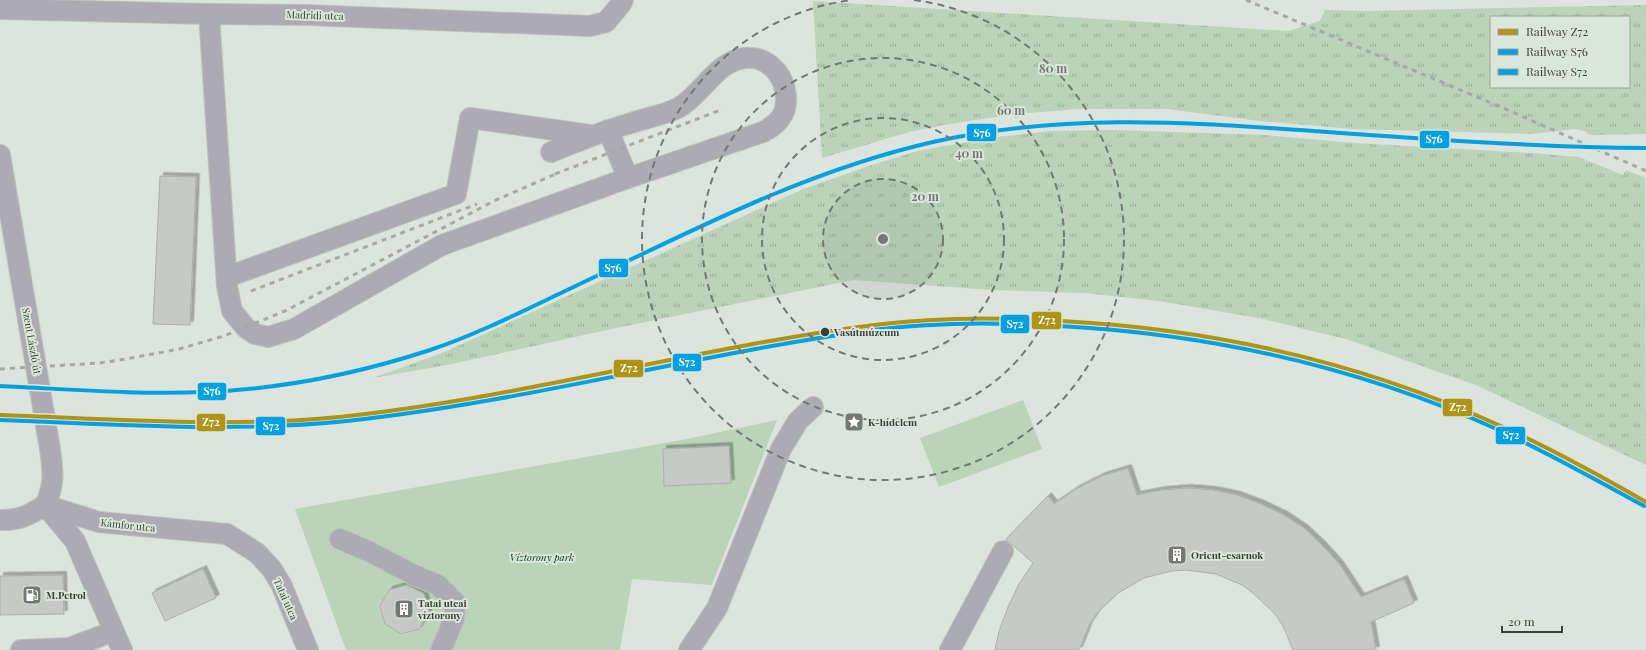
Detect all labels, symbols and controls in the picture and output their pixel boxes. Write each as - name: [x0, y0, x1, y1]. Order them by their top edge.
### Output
- street label: Madridi utca: [286, 7, 344, 23]
- legend: [1490, 16, 1630, 88]
- text: Railway Z72: [1526, 23, 1588, 39]
- text: Railway S76: [1526, 43, 1588, 59]
- text: 80 m: [1039, 60, 1067, 76]
- text: Railway S72: [1526, 63, 1588, 79]
- text: 60 m: [997, 102, 1025, 118]
- line badge: S76: [966, 123, 997, 142]
- text: S76: [973, 125, 991, 140]
- line badge: S76: [1419, 130, 1450, 149]
- text: S76: [1425, 131, 1443, 146]
- text: 40 m: [955, 145, 983, 161]
- text: 20 m: [911, 188, 939, 204]
- centre of rings: [876, 232, 890, 246]
- line badge: S76: [598, 258, 629, 278]
- text: S76: [604, 260, 622, 275]
- street label: Szent László út: [19, 307, 45, 376]
- line badge: Z72: [1031, 311, 1062, 330]
- text: Z72: [1038, 312, 1056, 327]
- line badge: S72: [1000, 314, 1030, 334]
- text: S72: [1006, 316, 1024, 331]
- place label: Vasútmúzeum: [833, 325, 899, 339]
- marker: Vasútmúzeum: [819, 326, 831, 338]
- line badge: S72: [672, 353, 702, 372]
- text: S72: [678, 354, 696, 369]
- line badge: Z72: [613, 359, 644, 378]
- text: Z72: [620, 360, 638, 375]
- line badge: S76: [197, 382, 227, 401]
- text: S76: [203, 383, 221, 398]
- line badge: Z72: [1442, 398, 1473, 417]
- text: Z72: [1449, 399, 1467, 414]
- place icon: K-hídelem: [843, 411, 865, 433]
- line badge: Z72: [196, 413, 226, 432]
- text: Z72: [202, 414, 220, 429]
- place label: K-hídelem: [868, 415, 917, 429]
- line badge: S72: [255, 416, 286, 436]
- text: S72: [262, 418, 280, 433]
- line badge: S72: [1495, 426, 1526, 445]
- text: S72: [1502, 427, 1520, 442]
- street label: Kámfor utca: [100, 515, 156, 535]
- building icon: Orient-csarnok: [1166, 544, 1188, 566]
- place label: Orient-csarnok: [1191, 548, 1263, 562]
- park label: Víztorony park: [510, 550, 574, 564]
- street label: Tatai utca: [271, 576, 301, 622]
- fuel station icon: M.Petrol: [21, 584, 43, 606]
- place label: M.Petrol: [46, 588, 86, 602]
- place label: Tatai utcai víztorony: [417, 596, 467, 622]
- building icon: Tatai utcai víztorony: [393, 598, 415, 620]
- scale bar: [1502, 608, 1562, 634]
- text: 20 m: [1508, 613, 1535, 629]

